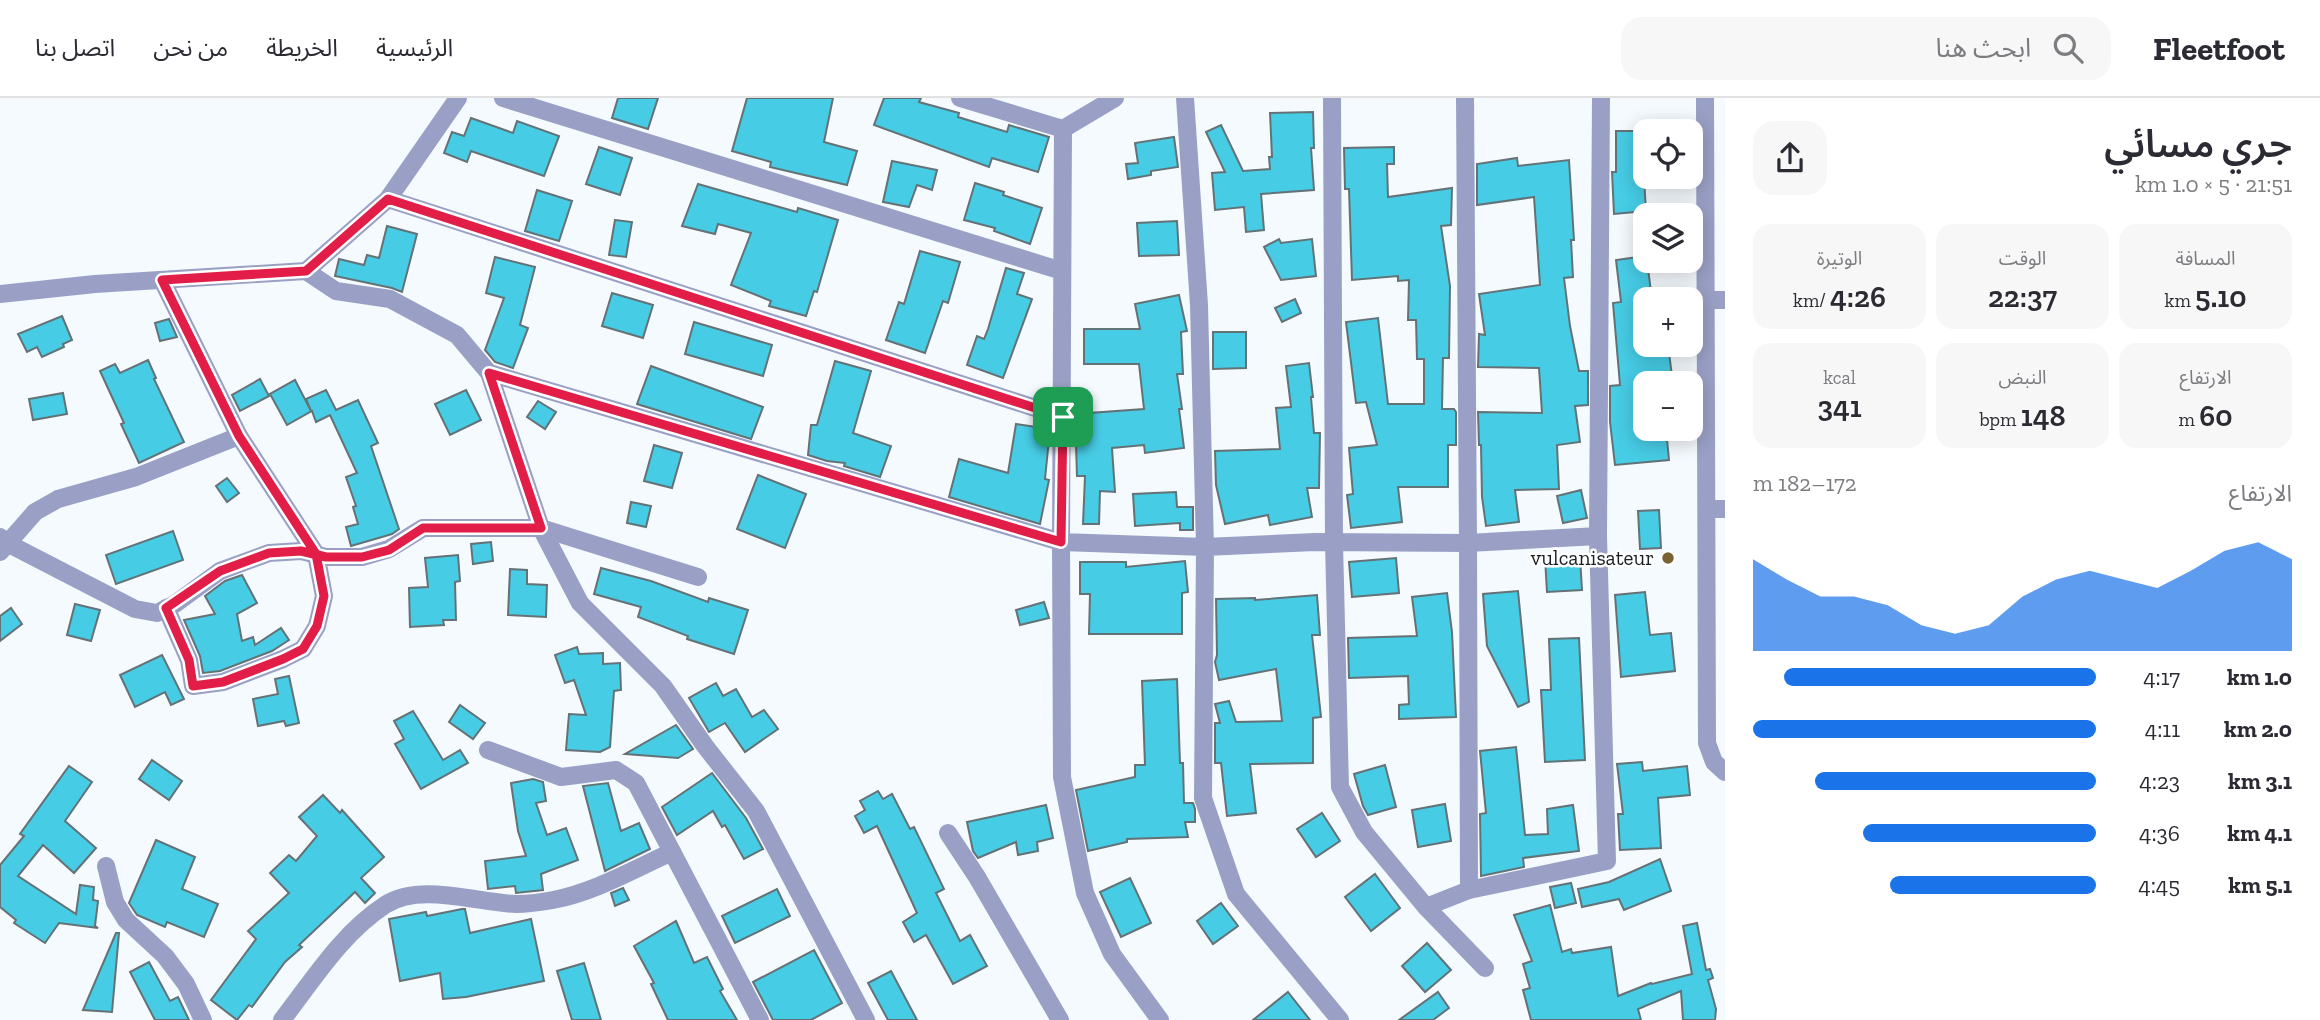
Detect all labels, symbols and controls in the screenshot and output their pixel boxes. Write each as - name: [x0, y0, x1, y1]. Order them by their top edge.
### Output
- search box: [1621, 17, 2111, 80]
- icon: search: [2049, 29, 2087, 67]
- text: Fleetfoot: [2153, 29, 2285, 68]
- text: ابحث هنا: [1936, 32, 2031, 64]
- text: اتصل بنا: [35, 33, 115, 62]
- text: من نحن: [153, 33, 228, 62]
- text: الخريطة: [266, 33, 338, 62]
- text: الرئيسية: [376, 33, 453, 62]
- map controls: [1633, 119, 1703, 441]
- button: locate: [1633, 119, 1703, 189]
- button: share: [1753, 121, 1827, 195]
- text: جري مسائي: [2104, 121, 2292, 167]
- text: 21:51 · 5 × 1.0 km: [2135, 170, 2292, 198]
- button: layers: [1633, 203, 1703, 273]
- text: الوتيرة: [1817, 247, 1862, 270]
- text: الوقت: [1999, 247, 2046, 270]
- text: المسافة: [2176, 247, 2235, 270]
- text: 4:26: [1830, 279, 1886, 315]
- text: 22:37: [1988, 279, 2057, 315]
- text: 5.10: [2195, 279, 2247, 315]
- button: +: [1633, 287, 1703, 357]
- text: /km: [1793, 289, 1830, 312]
- text: km: [2165, 289, 2195, 312]
- text: kcal: [1823, 366, 1856, 389]
- text: النبض: [1998, 366, 2047, 389]
- text: الارتفاع: [2179, 366, 2232, 389]
- button: −: [1633, 371, 1703, 441]
- pin: [1033, 387, 1093, 447]
- text: 341: [1817, 389, 1862, 425]
- icon: arrive: [1044, 398, 1082, 436]
- text: 148: [2021, 398, 2066, 434]
- text: 60: [2199, 398, 2233, 434]
- text: bpm: [1979, 408, 2021, 431]
- text: m: [2178, 408, 2199, 431]
- text: 172–182 m: [1753, 469, 1857, 497]
- text: الارتفاع: [2229, 479, 2292, 507]
- place label: vulcanisateur: [1531, 545, 1654, 570]
- marker: vulcanisateur: [1660, 550, 1676, 566]
- text: 4:17: [2143, 663, 2180, 691]
- text: 1.0 km: [2227, 663, 2292, 691]
- text: 4:11: [2145, 715, 2180, 743]
- text: 2.0 km: [2224, 715, 2292, 743]
- text: 4:23: [2139, 767, 2180, 795]
- text: 3.1 km: [2228, 767, 2292, 795]
- text: 4:36: [2139, 819, 2180, 847]
- text: 4.1 km: [2227, 819, 2292, 847]
- text: 4:45: [2138, 871, 2180, 899]
- text: 5.1 km: [2228, 871, 2292, 899]

